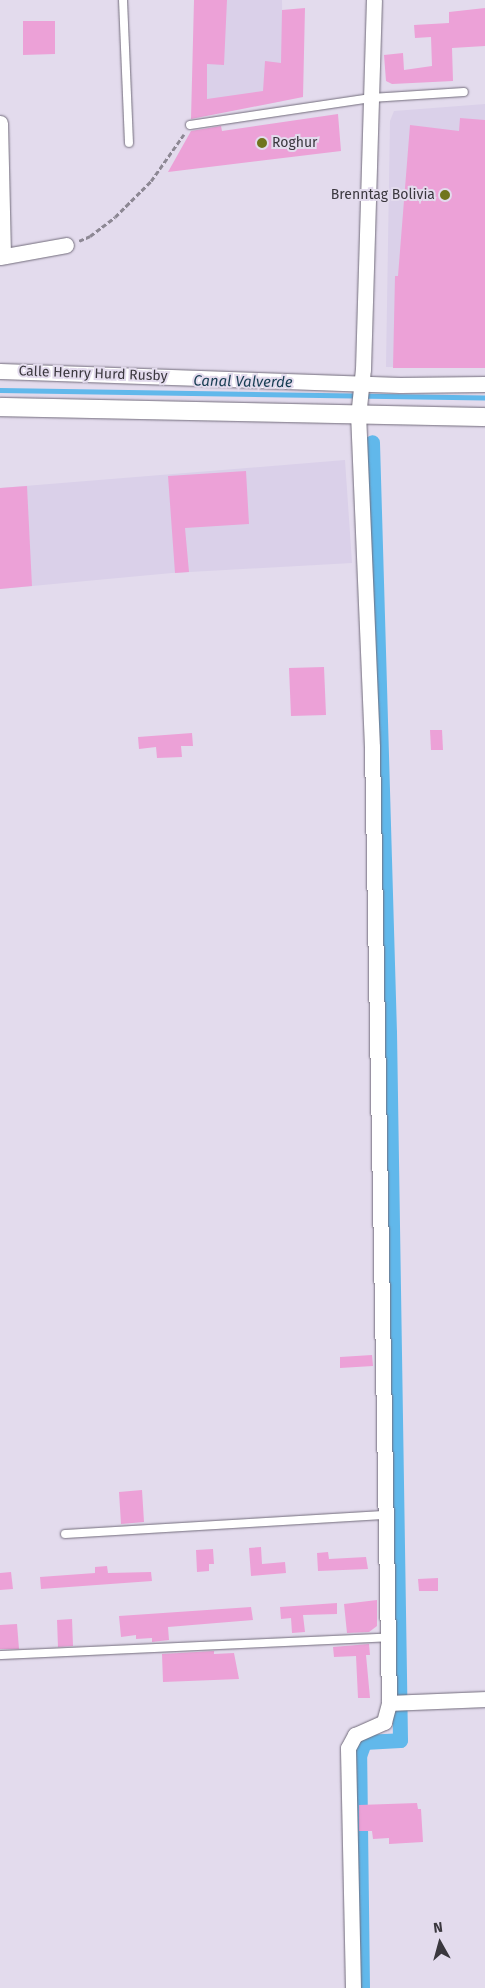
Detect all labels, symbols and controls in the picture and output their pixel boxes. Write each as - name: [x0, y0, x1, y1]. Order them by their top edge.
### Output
- place label: Roghur: [272, 135, 317, 151]
- marker: Roghur: [256, 137, 268, 149]
- place label: Brenntag Bolivia: [331, 187, 435, 203]
- marker: Brenntag Bolivia: [439, 189, 451, 201]
- street label: Calle Henry Hurd Rusby: [18, 363, 168, 385]
- water label: Canal Valverde: [193, 372, 293, 392]
- north arrow: [415, 1918, 465, 1968]
- text: N: [432, 1919, 444, 1937]

